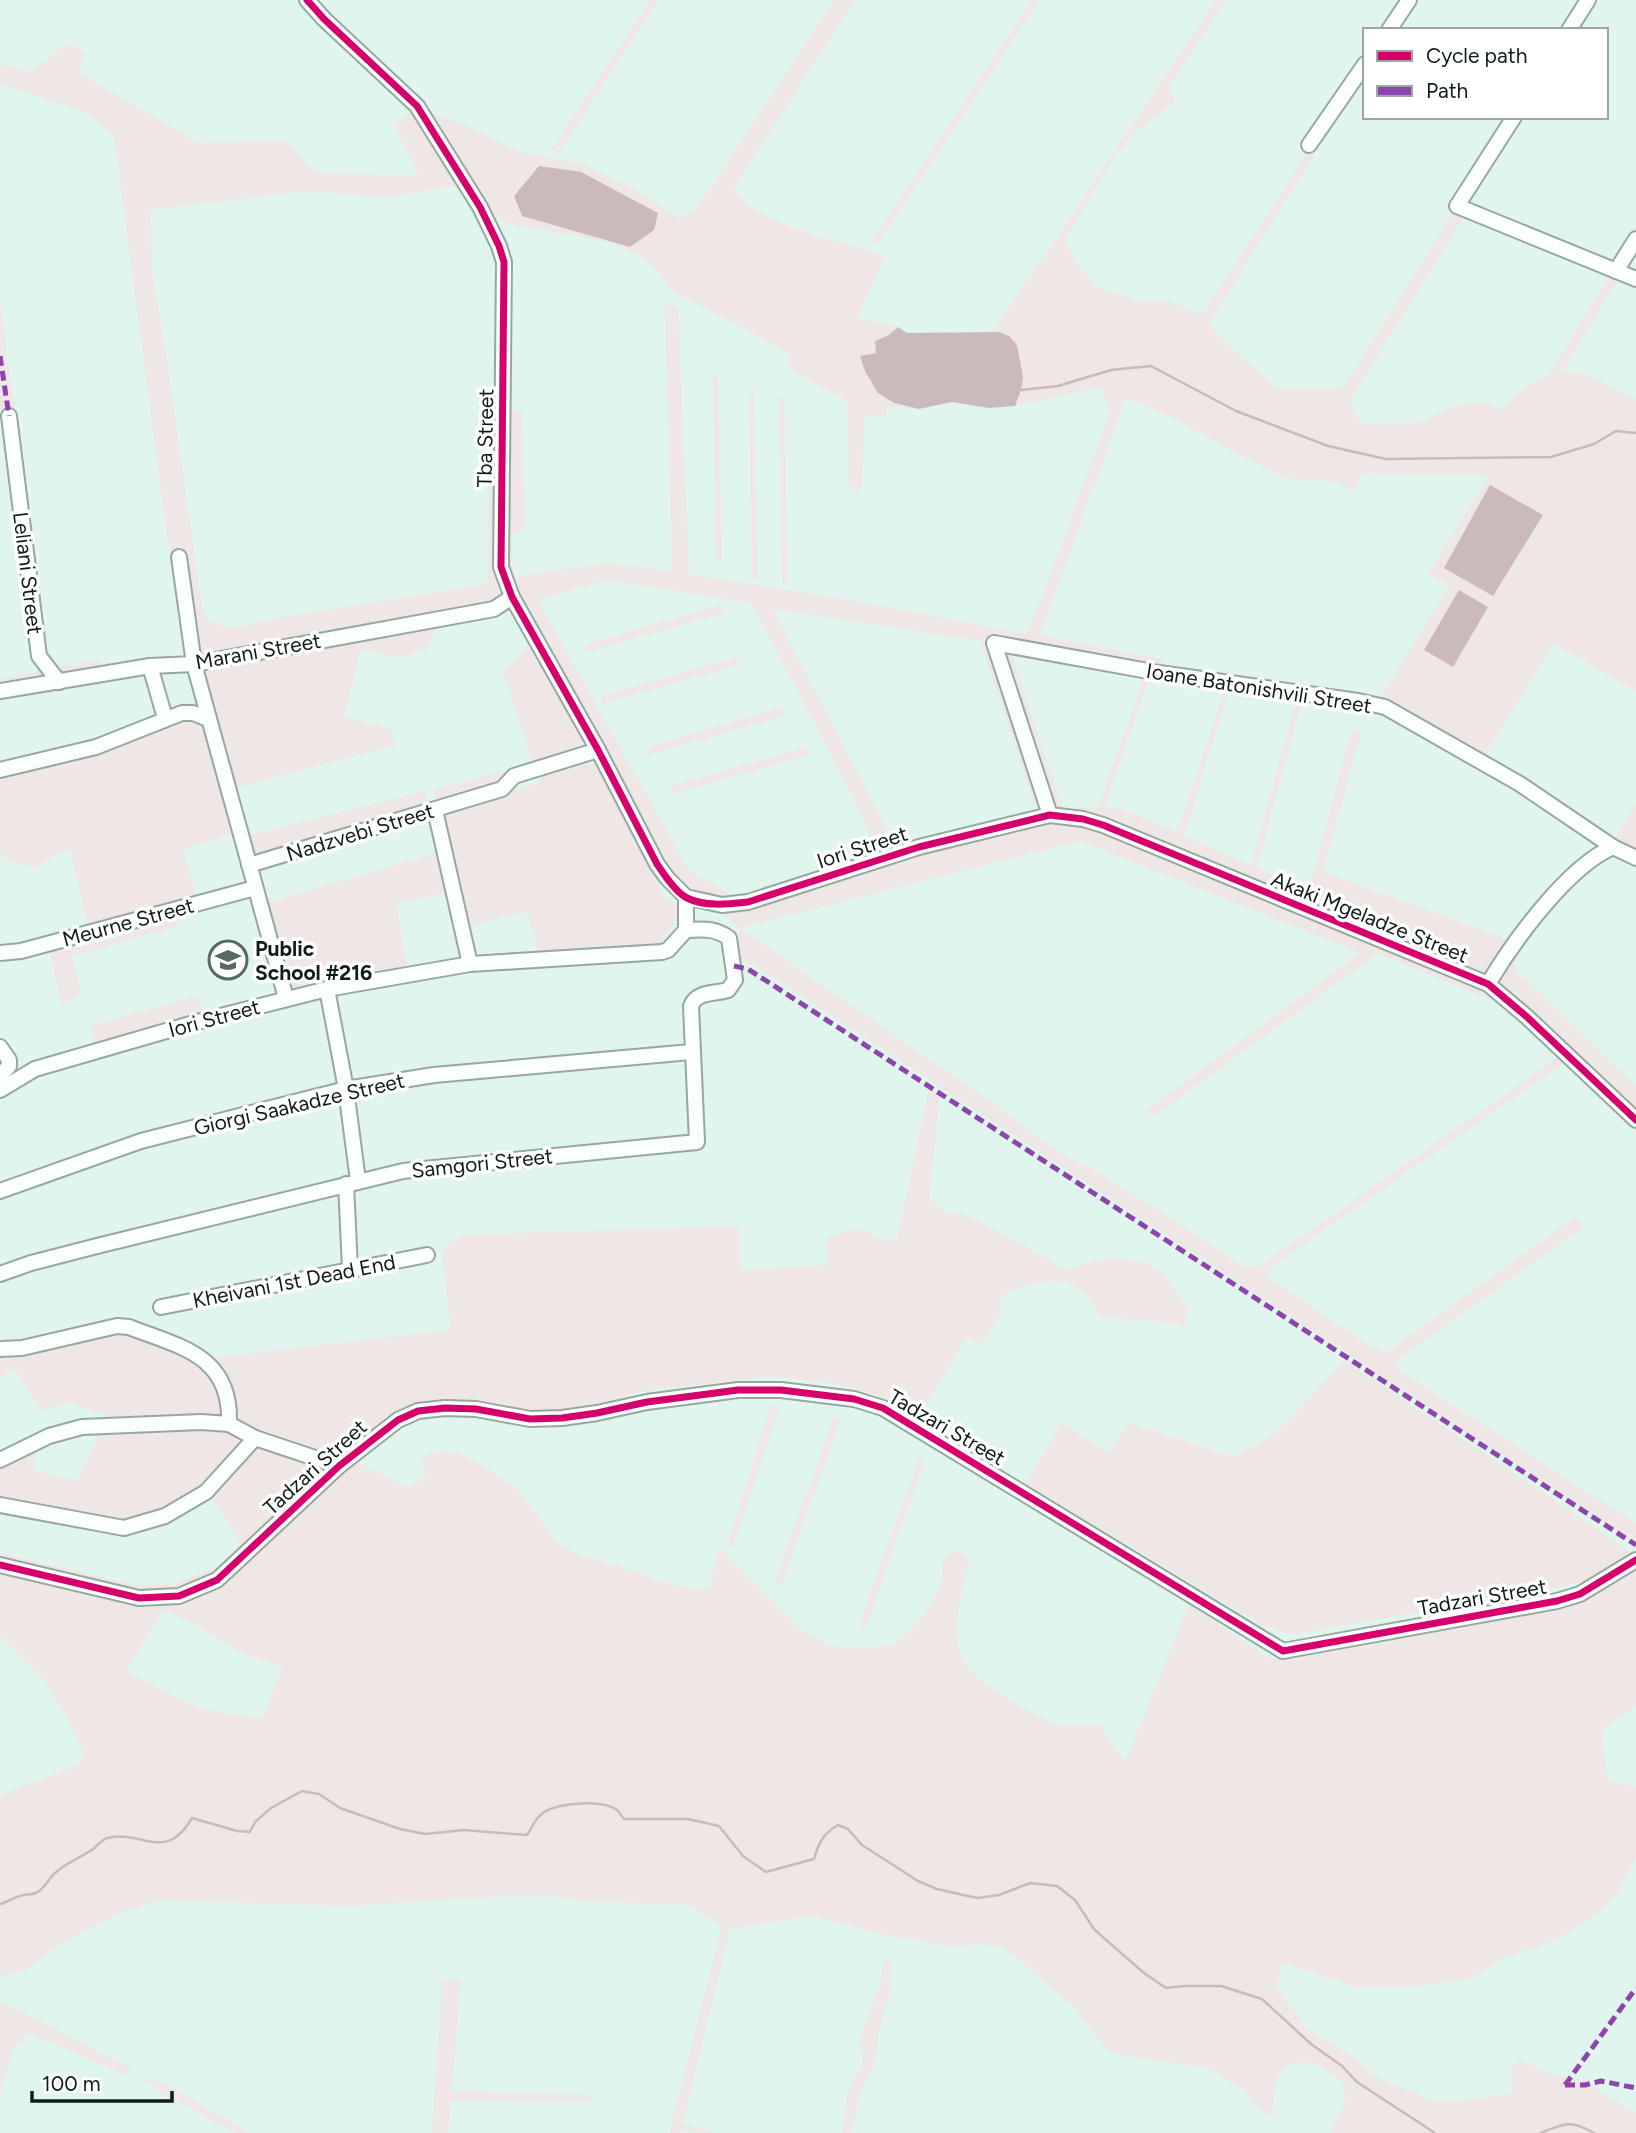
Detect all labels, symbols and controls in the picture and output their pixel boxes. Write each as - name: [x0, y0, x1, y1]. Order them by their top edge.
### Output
- legend: [1363, 28, 1608, 119]
- text: Cycle path: [1426, 43, 1527, 68]
- text: Path: [1426, 78, 1468, 103]
- street label: Tba Street: [472, 388, 498, 488]
- street label: Leliani Street: [8, 510, 48, 636]
- street label: Marani Street: [193, 628, 323, 674]
- street label: Ioane Batonishvili Street: [1145, 658, 1373, 718]
- street label: Nadzvebi Street: [283, 798, 437, 866]
- street label: Iori Street: [814, 821, 911, 873]
- street label: Akaki Mgeladze Street: [1268, 866, 1472, 968]
- street label: Meurne Street: [59, 892, 197, 952]
- place label: Public School #216: [255, 936, 372, 985]
- school or university icon: Public School #216: [207, 939, 249, 981]
- street label: Iori Street: [165, 994, 263, 1042]
- street label: Giorgi Saakadze Street: [191, 1068, 407, 1140]
- street label: Samgori Street: [410, 1143, 554, 1183]
- street label: Kheivani 1st Dead End: [190, 1249, 398, 1313]
- street label: Tadzari Street: [884, 1384, 1010, 1470]
- street label: Tadzari Street: [258, 1414, 372, 1520]
- street label: Tadzari Street: [1416, 1573, 1548, 1621]
- scale bar: [32, 2060, 172, 2104]
- text: 100 m: [42, 2071, 101, 2096]

